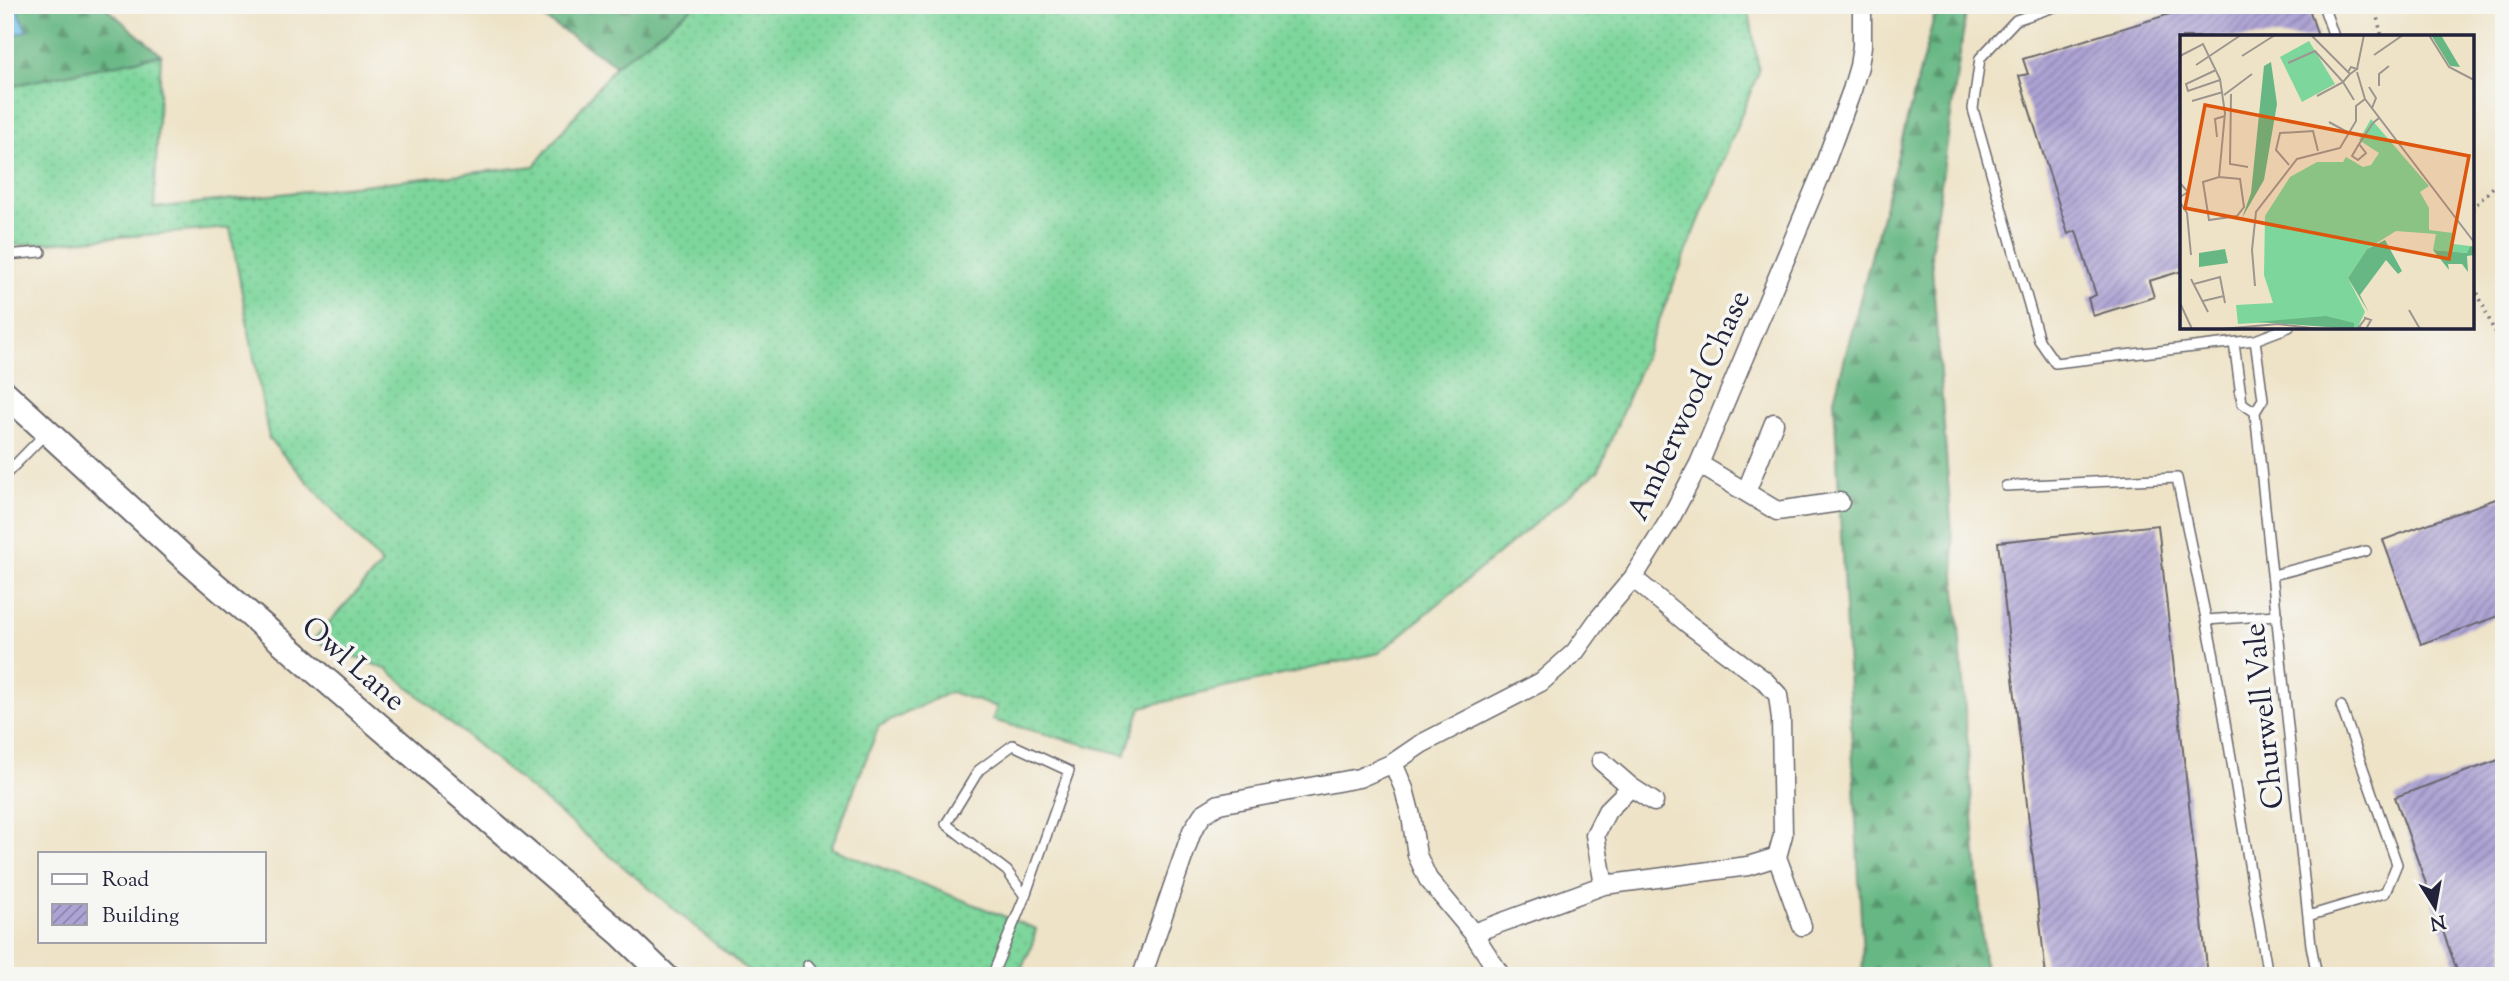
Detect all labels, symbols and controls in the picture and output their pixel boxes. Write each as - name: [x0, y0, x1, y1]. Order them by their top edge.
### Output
- inset map: [2180, 35, 2474, 329]
- street label: Amberwood Chase: [1618, 284, 1763, 528]
- street label: Owl Lane: [291, 607, 414, 722]
- street label: Churwell Vale: [2234, 621, 2297, 811]
- legend: [38, 852, 266, 942]
- text: Road: [102, 866, 149, 896]
- north arrow: [2400, 872, 2470, 942]
- text: Building: [102, 902, 179, 932]
- text: N: [2428, 907, 2448, 936]

